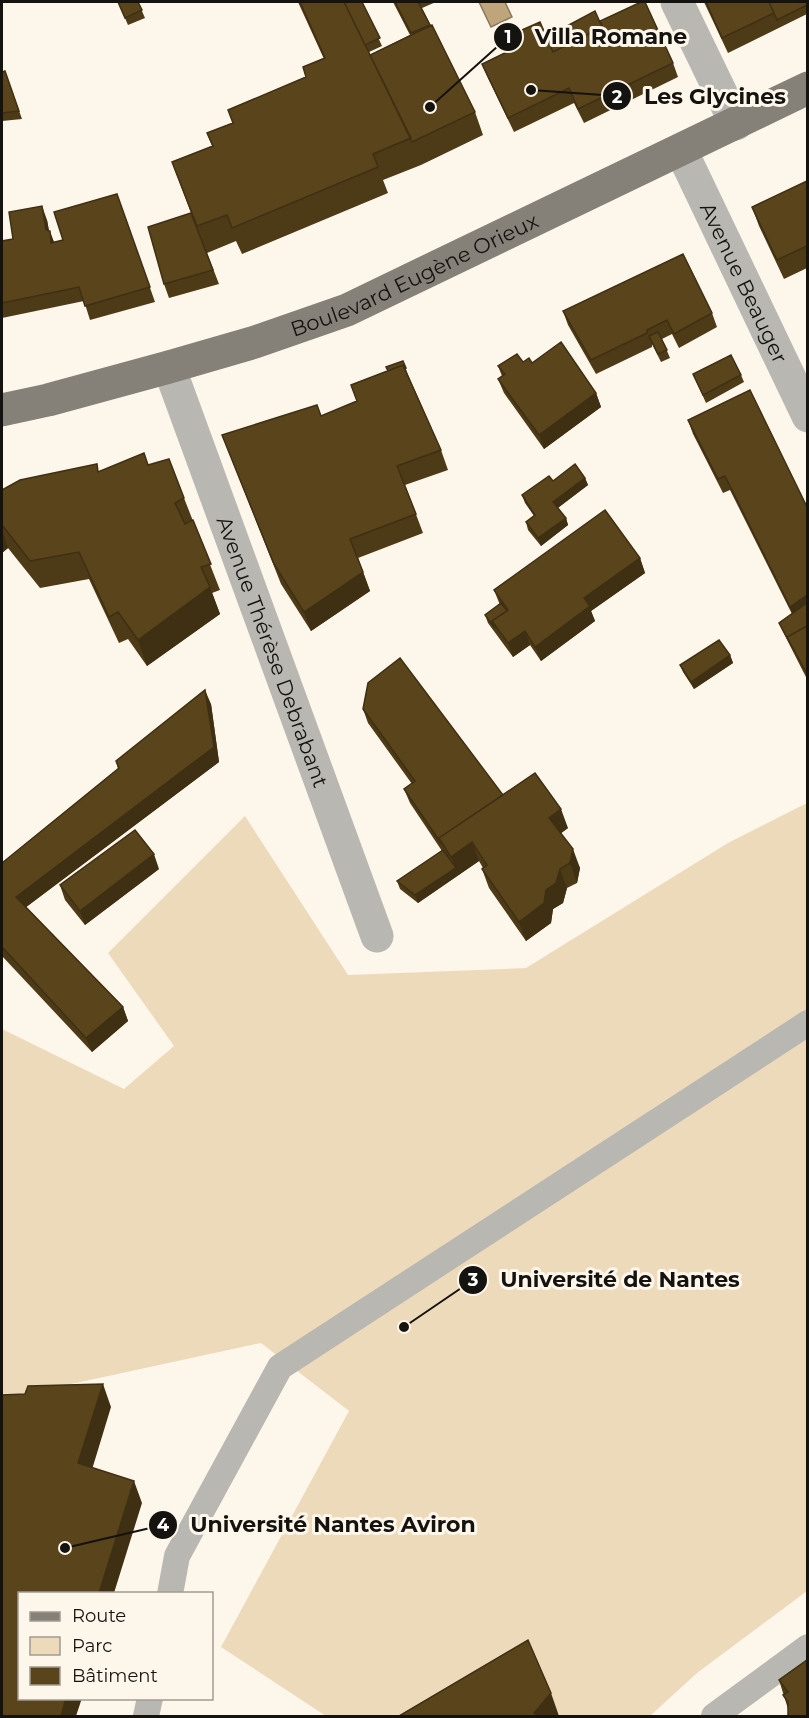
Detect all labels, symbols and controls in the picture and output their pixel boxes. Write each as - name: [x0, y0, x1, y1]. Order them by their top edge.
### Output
- callout: Villa Romane: [493, 17, 699, 57]
- text: Villa Romane: [534, 23, 687, 50]
- text: 1: [504, 26, 512, 48]
- callout: Les Glycines: [602, 76, 798, 116]
- text: Les Glycines: [644, 83, 786, 110]
- text: 2: [612, 86, 623, 108]
- street label: Avenue Beauger: [695, 198, 793, 367]
- street label: Boulevard Eugène Orieux: [287, 207, 542, 341]
- street label: Avenue Thérèse Debrabant: [212, 513, 334, 790]
- callout: Université de Nantes: [458, 1260, 752, 1300]
- text: Université de Nantes: [500, 1266, 740, 1293]
- text: 3: [467, 1269, 479, 1291]
- callout: Université Nantes Aviron: [148, 1505, 488, 1545]
- text: Université Nantes Aviron: [190, 1511, 476, 1538]
- text: 4: [157, 1514, 170, 1536]
- legend: [18, 1592, 213, 1700]
- text: Route: [72, 1605, 126, 1627]
- text: Parc: [72, 1635, 112, 1657]
- text: Bâtiment: [72, 1665, 158, 1687]

